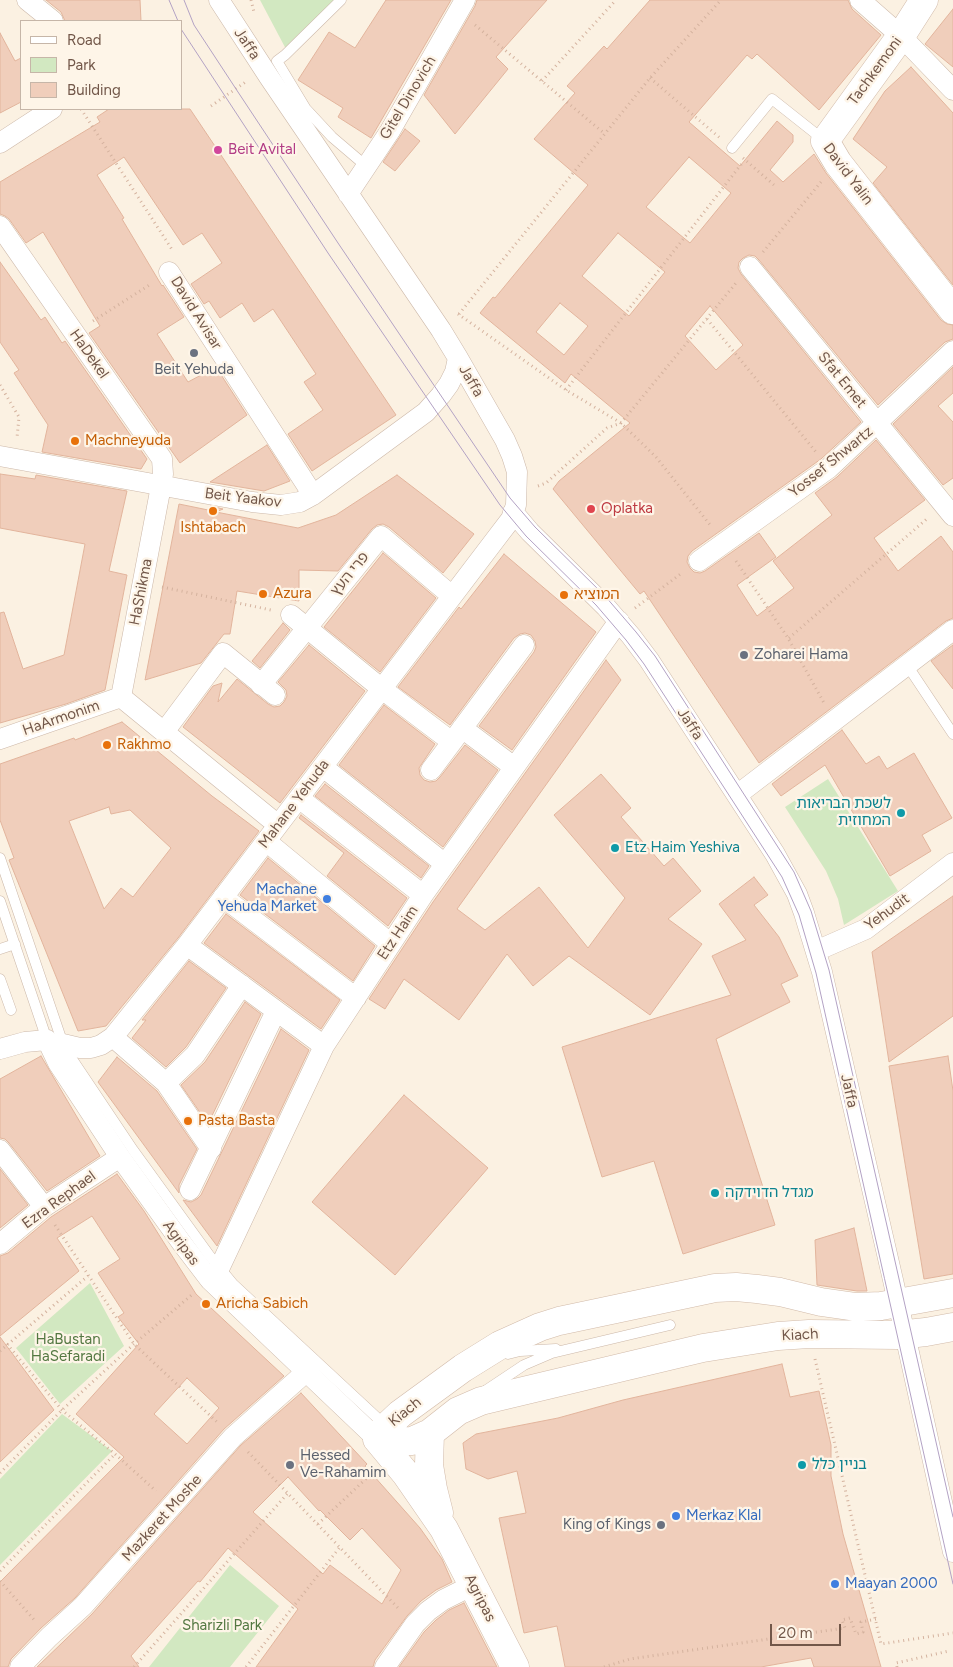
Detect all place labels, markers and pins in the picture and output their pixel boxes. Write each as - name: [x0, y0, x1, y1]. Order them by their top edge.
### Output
- place label: Beit Avital: [228, 141, 296, 159]
- marker: Beit Avital: [212, 144, 224, 156]
- marker: Beit Yehuda: [188, 347, 200, 359]
- place label: Beit Yehuda: [154, 361, 234, 379]
- place label: Machneyuda: [85, 432, 171, 450]
- marker: Machneyuda: [69, 435, 81, 447]
- place label: Oplatka: [601, 500, 653, 518]
- marker: Oplatka: [585, 503, 597, 515]
- marker: Ishtabach: [207, 505, 219, 517]
- place label: Ishtabach: [180, 519, 246, 537]
- place label: Azura: [273, 585, 312, 603]
- place label: המוציא: [574, 586, 620, 604]
- marker: Azura: [257, 588, 269, 600]
- marker: המוציא: [558, 589, 570, 601]
- place label: Zoharei Hama: [754, 646, 848, 664]
- marker: Zoharei Hama: [738, 649, 750, 661]
- place label: Rakhmo: [117, 736, 171, 754]
- marker: Rakhmo: [101, 739, 113, 751]
- place label: לשכת הבריאות המחוזית: [796, 795, 891, 830]
- marker: לשכת הבריאות המחוזית: [895, 807, 907, 819]
- place label: Etz Haim Yeshiva: [625, 839, 740, 857]
- marker: Etz Haim Yeshiva: [609, 842, 621, 854]
- place label: Machane Yehuda Market: [217, 881, 317, 916]
- marker: Machane Yehuda Market: [321, 893, 333, 905]
- place label: Pasta Basta: [198, 1112, 275, 1130]
- marker: Pasta Basta: [182, 1115, 194, 1127]
- place label: מגדל הדוידקה: [725, 1184, 814, 1202]
- marker: מגדל הדוידקה: [709, 1187, 721, 1199]
- place label: Aricha Sabich: [216, 1295, 308, 1313]
- marker: Aricha Sabich: [200, 1298, 212, 1310]
- place label: Hessed Ve-Rahamim: [300, 1447, 386, 1482]
- place label: בניין כלל: [812, 1456, 867, 1474]
- marker: Hessed Ve-Rahamim: [284, 1459, 296, 1471]
- marker: בניין כלל: [796, 1459, 808, 1471]
- place label: Merkaz Klal: [686, 1507, 761, 1525]
- marker: Merkaz Klal: [670, 1510, 682, 1522]
- place label: King of Kings: [563, 1516, 651, 1534]
- marker: King of Kings: [655, 1519, 667, 1531]
- place label: Maayan 2000: [845, 1575, 938, 1593]
- marker: Maayan 2000: [829, 1578, 841, 1590]

